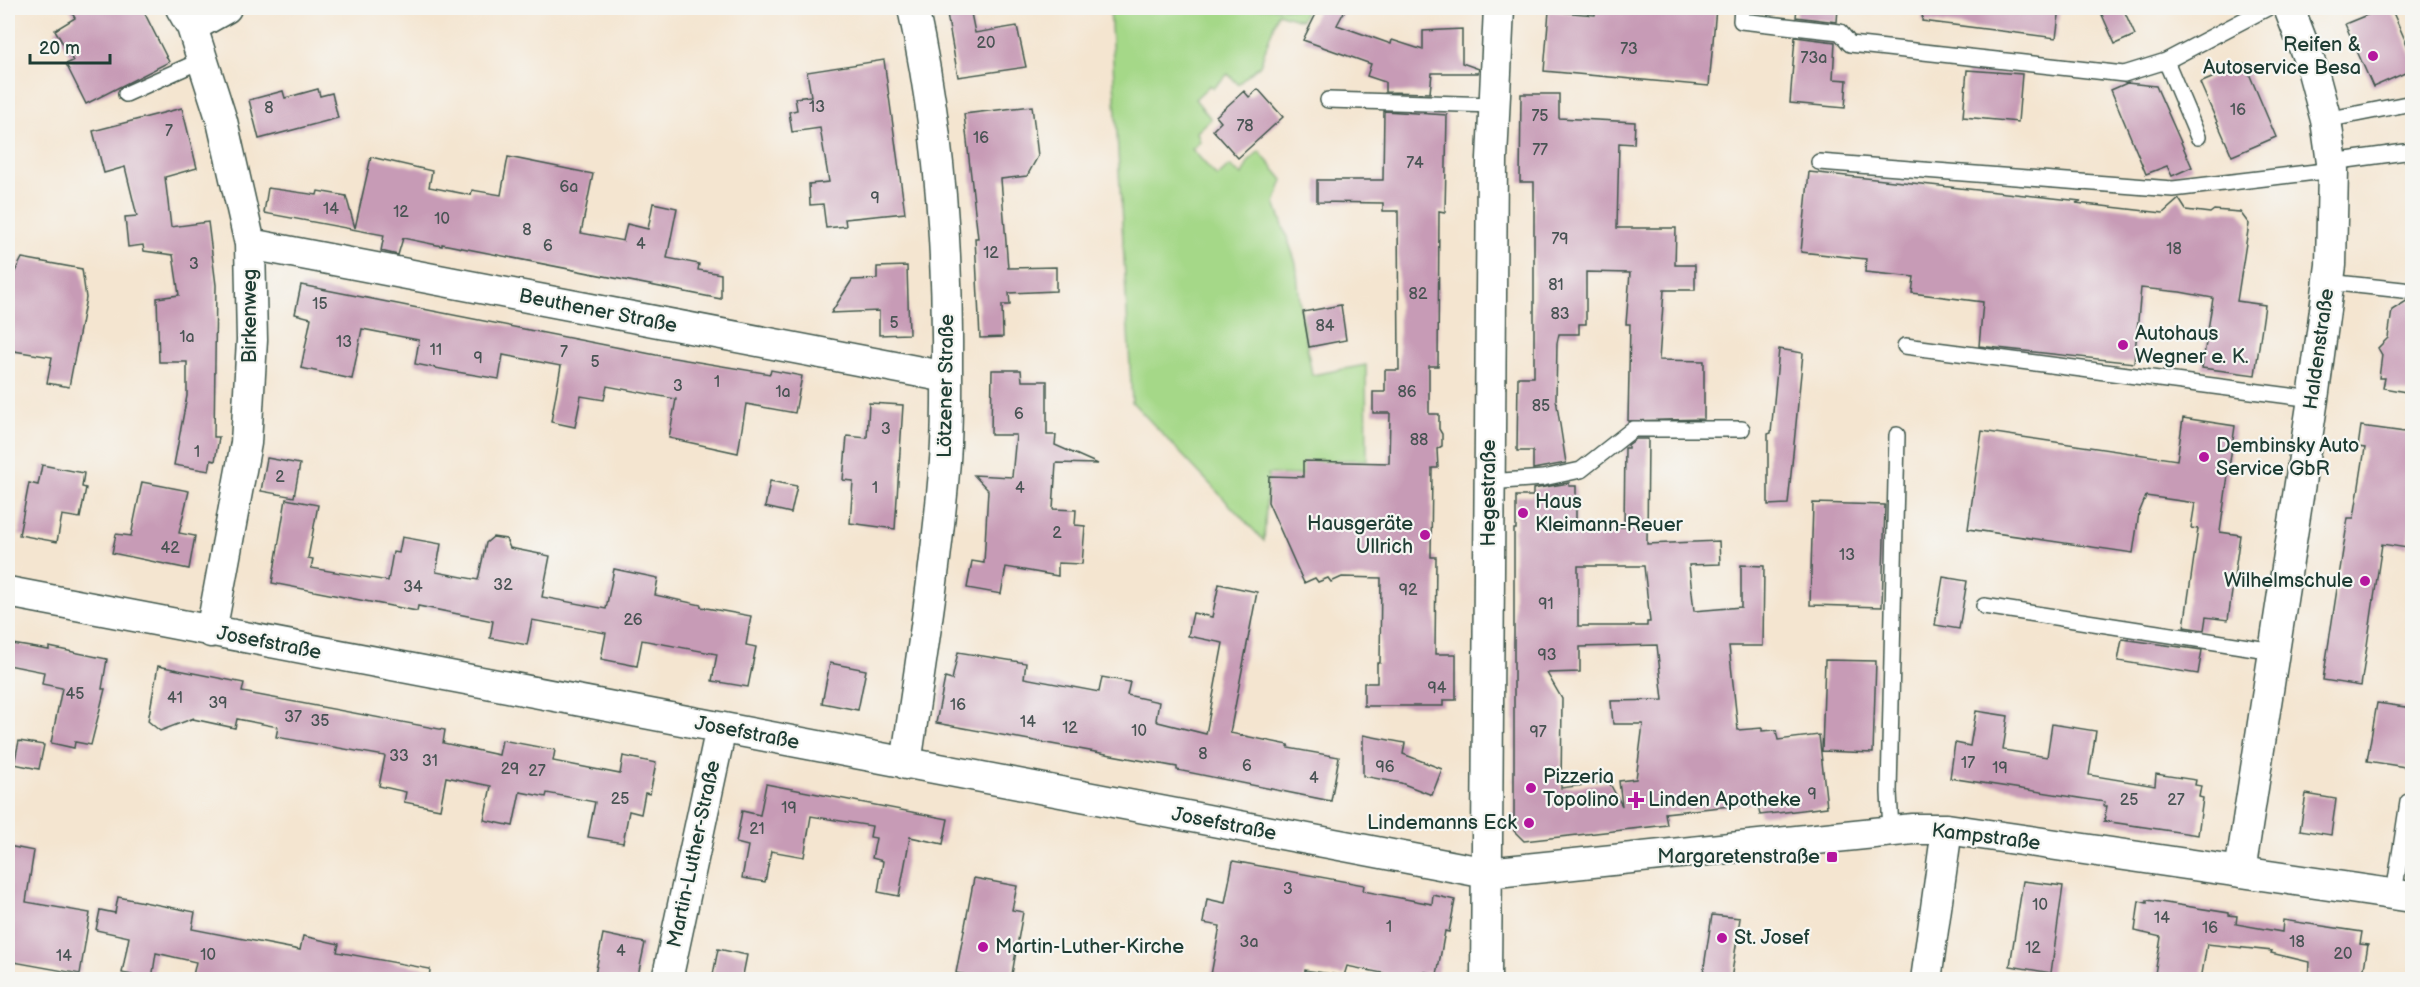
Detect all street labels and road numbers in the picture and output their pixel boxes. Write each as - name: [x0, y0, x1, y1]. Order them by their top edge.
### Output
- street label: Birkenweg: [238, 269, 262, 363]
- street label: Beuthener Straße: [517, 284, 679, 338]
- street label: Haldenstraße: [2299, 287, 2339, 411]
- street label: Lötzener Straße: [933, 314, 959, 458]
- street label: Hegestraße: [1477, 439, 1501, 547]
- street label: Josefstraße: [215, 621, 323, 665]
- street label: Josefstraße: [693, 711, 801, 755]
- street label: Martin-Luther-Straße: [662, 758, 726, 950]
- street label: Josefstraße: [1170, 802, 1278, 846]
- street label: Kampstraße: [1930, 818, 2042, 856]

